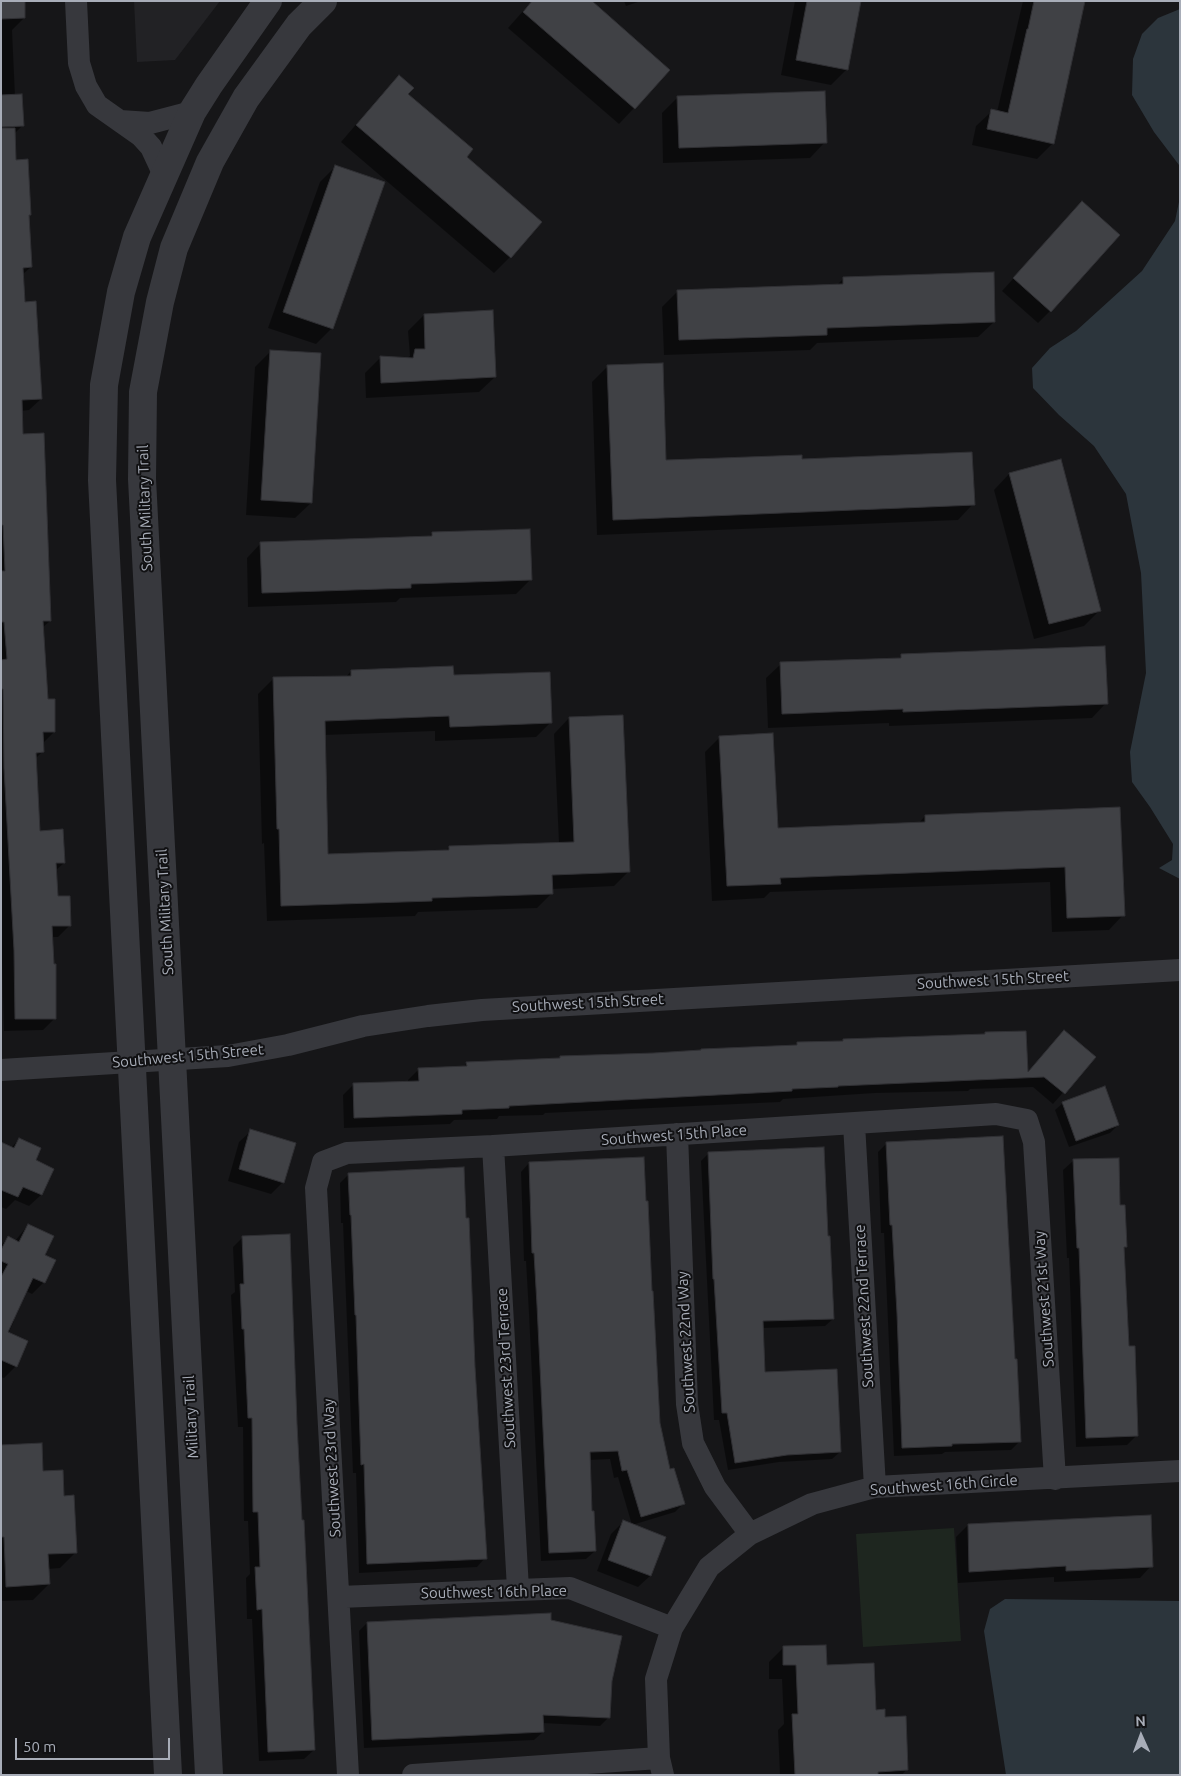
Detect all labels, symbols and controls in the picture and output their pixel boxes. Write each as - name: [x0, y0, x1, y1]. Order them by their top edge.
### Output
- street label: South Military Trail: [134, 445, 156, 571]
- street label: South Military Trail: [153, 848, 177, 976]
- street label: Southwest 15th Street: [917, 967, 1069, 993]
- street label: Southwest 15th Street: [512, 990, 664, 1016]
- street label: Southwest 15th Street: [111, 1040, 265, 1072]
- street label: Southwest 15th Place: [601, 1121, 747, 1149]
- street label: Southwest 22nd Terrace: [851, 1224, 877, 1388]
- street label: Southwest 21st Way: [1030, 1230, 1058, 1368]
- street label: Southwest 22nd Way: [673, 1271, 699, 1413]
- street label: Southwest 23rd Terrace: [493, 1287, 519, 1449]
- street label: Military Trail: [180, 1375, 202, 1459]
- street label: Southwest 23rd Way: [319, 1398, 345, 1538]
- street label: Southwest 16th Circle: [870, 1471, 1018, 1499]
- street label: Southwest 16th Place: [421, 1582, 567, 1602]
- north arrow: [1116, 1711, 1166, 1761]
- text: N: [1135, 1713, 1146, 1729]
- scale bar: [18, 1728, 172, 1760]
- text: 50 m: [23, 1738, 56, 1755]

